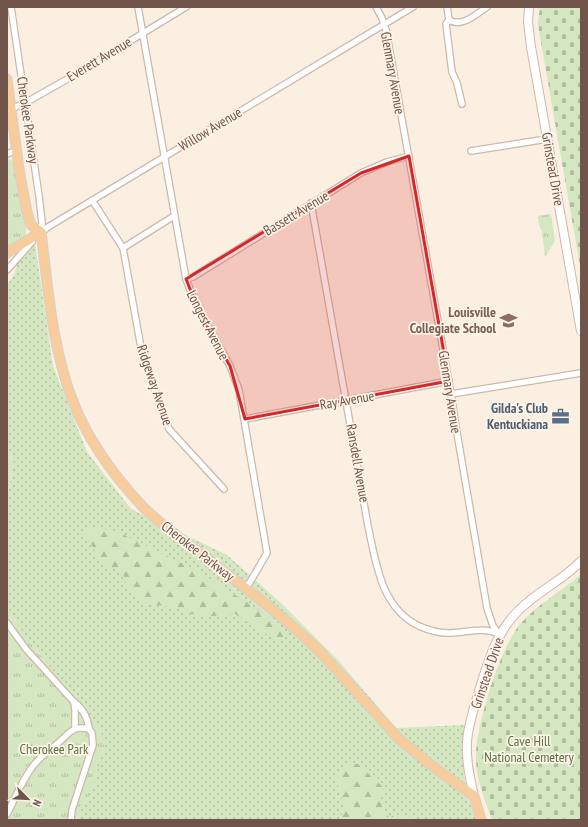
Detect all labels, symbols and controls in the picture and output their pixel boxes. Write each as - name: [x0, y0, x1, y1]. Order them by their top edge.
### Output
- street label: Glenmary Avenue: [377, 30, 409, 116]
- street label: Everett Avenue: [63, 32, 135, 85]
- street label: Cherokee Parkway: [13, 75, 43, 165]
- street label: Willow Avenue: [175, 103, 245, 155]
- street label: Grinstead Drive: [538, 131, 568, 207]
- street label: Bassett Avenue: [260, 186, 332, 240]
- street label: Longest Avenue: [183, 287, 233, 363]
- place label: Louisville Collegiate School: [410, 303, 497, 337]
- school or university icon: Louisville Collegiate School: [499, 310, 519, 330]
- street label: Ridgeway Avenue: [133, 342, 177, 428]
- street label: Glenmary Avenue: [435, 349, 465, 435]
- street label: Ray Avenue: [318, 386, 376, 414]
- place label: Gilda's Club Kentuckiana: [487, 399, 548, 433]
- office icon: Gilda's Club Kentuckiana: [551, 406, 571, 426]
- street label: Ransdell Avenue: [342, 422, 374, 504]
- street label: Cherokee Parkway: [158, 517, 239, 586]
- street label: Grinstead Drive: [466, 635, 508, 711]
- park label: Cave Hill National Cemetery: [484, 732, 574, 766]
- park label: Cherokee Park: [20, 740, 89, 758]
- north arrow: [8, 779, 48, 819]
- text: N: [30, 798, 45, 809]

